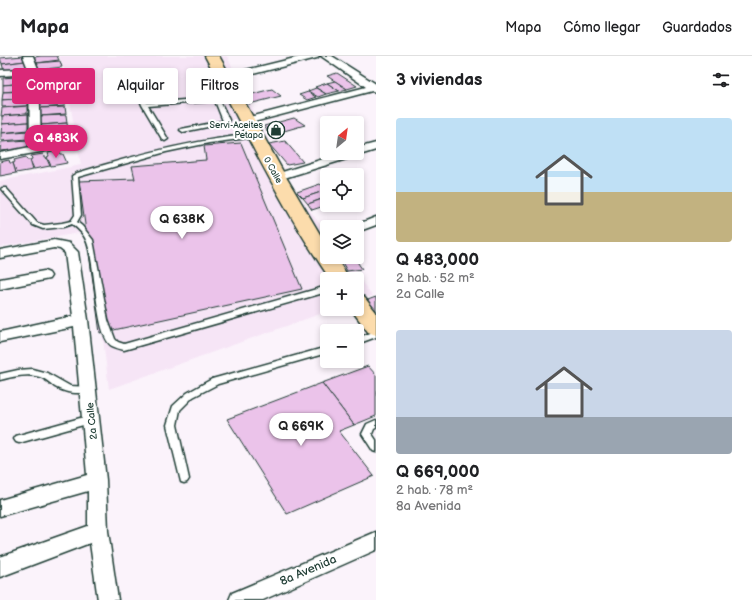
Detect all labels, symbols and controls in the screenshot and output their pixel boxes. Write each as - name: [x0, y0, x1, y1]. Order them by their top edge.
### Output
- text: Mapa: [20, 16, 69, 39]
- text: Mapa: [505, 19, 541, 36]
- text: Cómo llegar: [563, 19, 640, 36]
- text: Guardados: [662, 19, 732, 36]
- chip: Comprar: [12, 68, 95, 104]
- chip: Alquilar: [103, 68, 178, 104]
- chip: Filtros: [186, 68, 253, 104]
- icon: filters: [710, 69, 732, 91]
- text: 3 viviendas: [396, 70, 482, 90]
- north arrow: [320, 116, 364, 160]
- map controls: [320, 116, 364, 368]
- place label: Servi-Aceites Petapa: [210, 120, 264, 141]
- shop icon: Servi-Aceites Petapa: [266, 120, 286, 140]
- pin: Q 483K: [23, 125, 89, 159]
- text: Q 483K: [33, 130, 79, 146]
- icon: home: [528, 144, 600, 216]
- street label: 0 Calle: [261, 155, 285, 186]
- button: locate: [320, 168, 364, 212]
- pin: Q 638K: [149, 206, 215, 240]
- text: Q 638K: [159, 211, 205, 227]
- button: layers: [320, 220, 364, 264]
- text: Q 483,000: [396, 250, 479, 270]
- text: 2 hab. · 52 m²: [396, 270, 475, 286]
- button: +: [320, 272, 364, 316]
- text: 2a Calle: [396, 286, 445, 302]
- button: −: [320, 324, 364, 368]
- icon: home: [528, 356, 600, 428]
- street label: 2a Calle: [84, 402, 100, 440]
- pin: Q 669K: [268, 413, 334, 447]
- text: Q 669K: [278, 418, 324, 434]
- text: Q 669,000: [396, 462, 480, 482]
- text: 2 hab. · 78 m²: [396, 482, 473, 498]
- text: 8a Avenida: [396, 498, 461, 514]
- street label: 8a Avenida: [278, 552, 339, 589]

